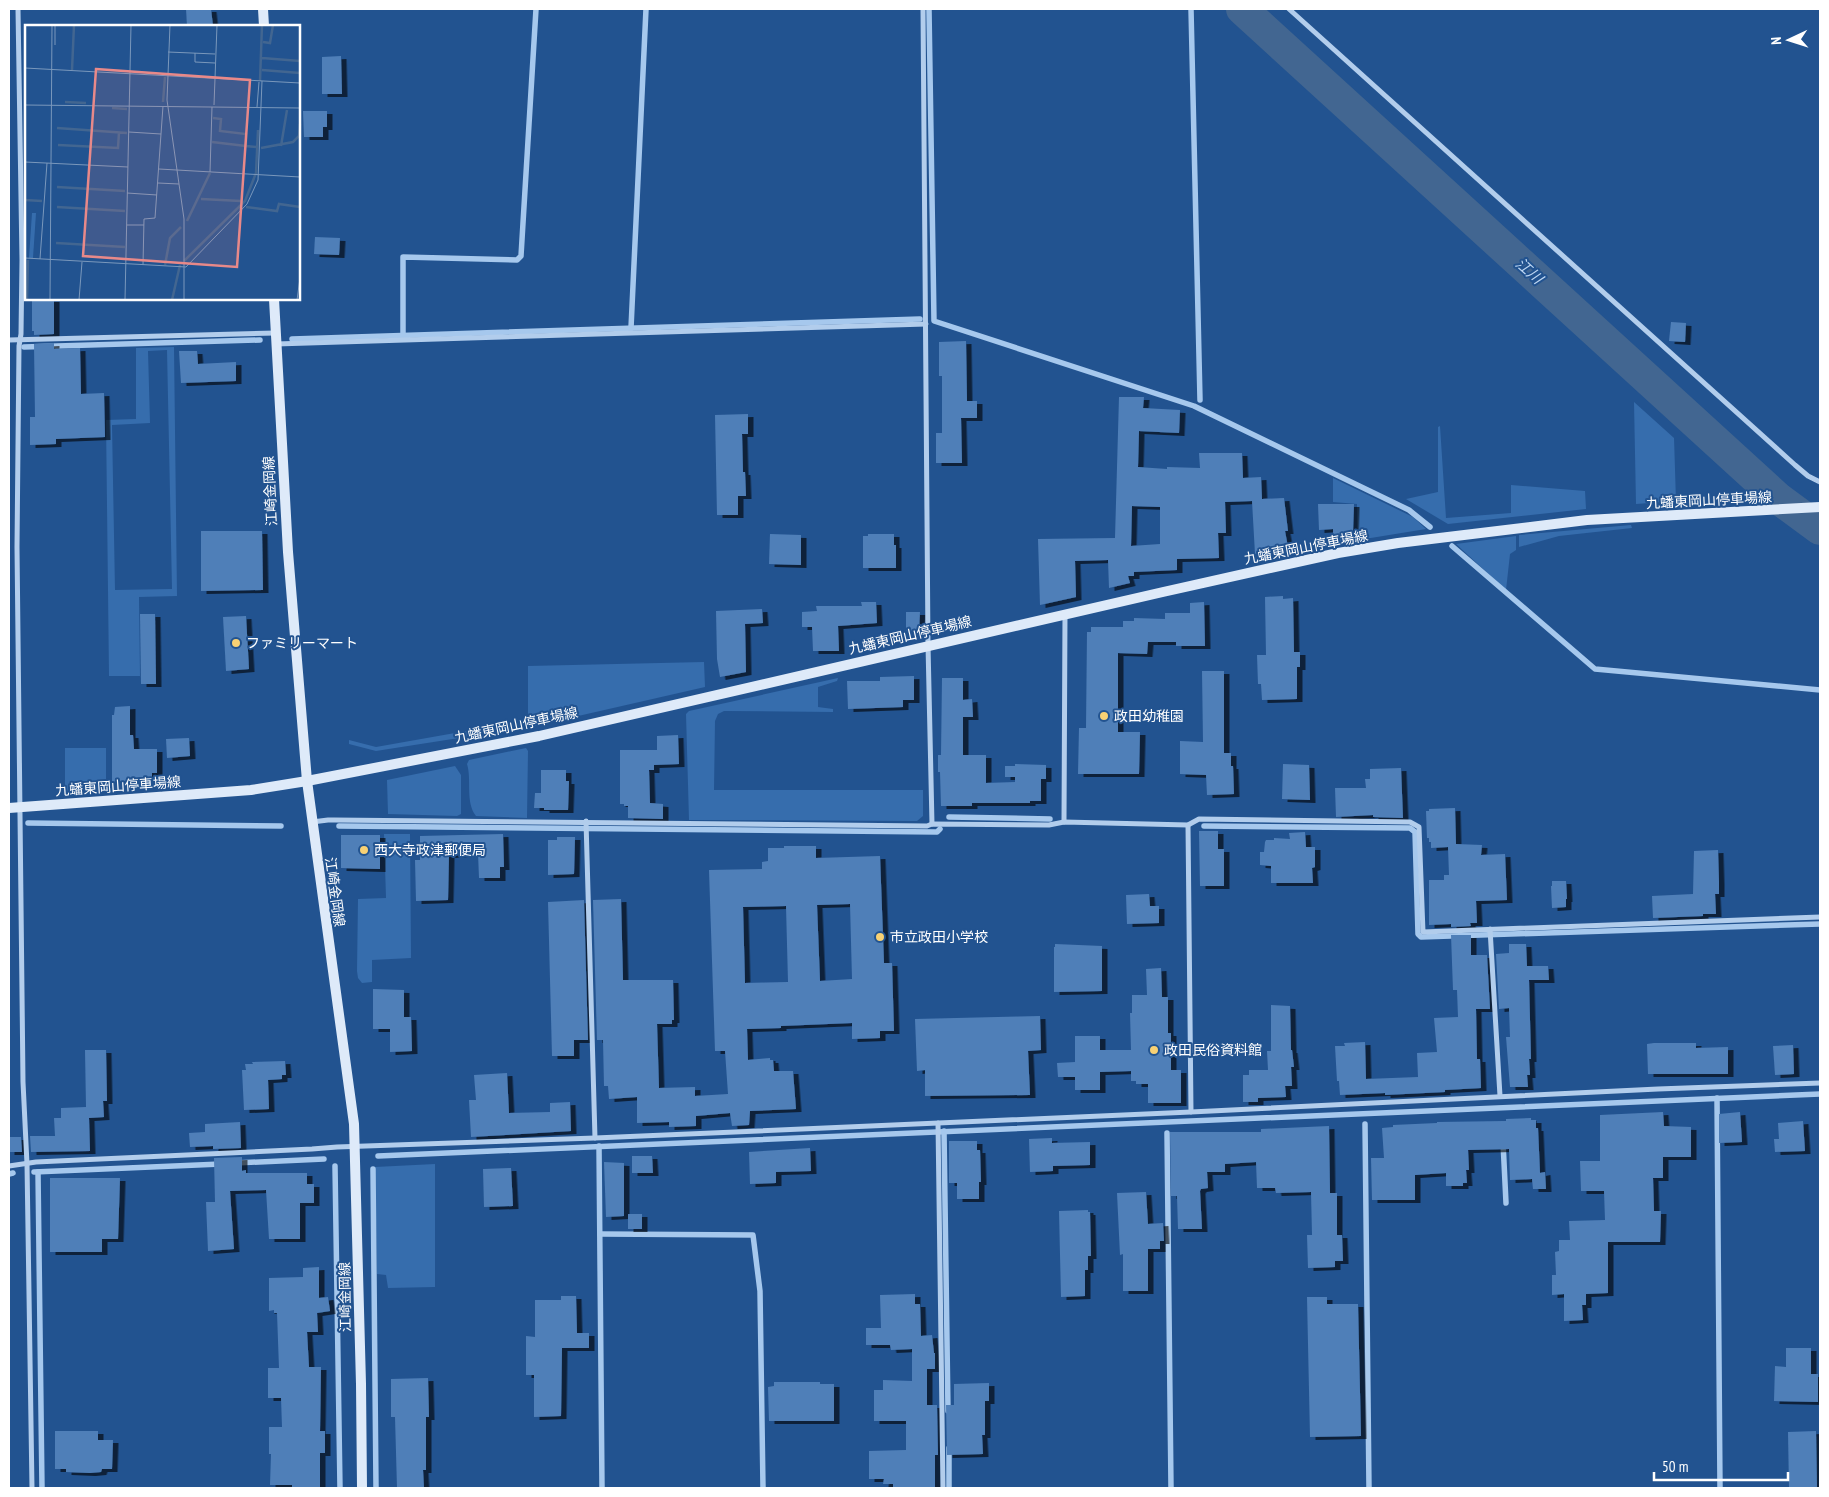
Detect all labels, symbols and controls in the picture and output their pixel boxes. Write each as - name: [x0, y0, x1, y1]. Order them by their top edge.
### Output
- north arrow: [1764, 15, 1814, 65]
- inset map: [25, 25, 300, 300]
- text: N: [1767, 37, 1785, 45]
- water label: 江川: [1512, 254, 1548, 289]
- street label: 江崎金岡線: [259, 456, 281, 526]
- street label: 九蟠東岡山停車場線: [1646, 488, 1772, 512]
- street label: 九蟠東岡山停車場線: [1242, 526, 1370, 568]
- street label: 九蟠東岡山停車場線: [847, 612, 973, 658]
- place label: ファミリーマート: [246, 634, 358, 652]
- marker: ファミリーマート: [230, 637, 242, 649]
- street label: 九蟠東岡山停車場線: [453, 703, 579, 747]
- place label: 政田幼稚園: [1114, 707, 1184, 725]
- marker: 政田幼稚園: [1098, 710, 1110, 722]
- street label: 九蟠東岡山停車場線: [55, 773, 181, 799]
- place label: 西大寺政津郵便局: [374, 841, 486, 859]
- marker: 西大寺政津郵便局: [358, 844, 370, 856]
- street label: 江崎金岡線: [321, 856, 349, 928]
- place label: 市立政田小学校: [890, 928, 988, 946]
- marker: 市立政田小学校: [874, 931, 886, 943]
- place label: 政田民俗資料館: [1164, 1041, 1262, 1059]
- marker: 政田民俗資料館: [1148, 1044, 1160, 1056]
- street label: 江崎金岡線: [335, 1262, 355, 1332]
- scale bar: [1654, 1450, 1788, 1482]
- text: 50 m: [1662, 1457, 1688, 1476]

